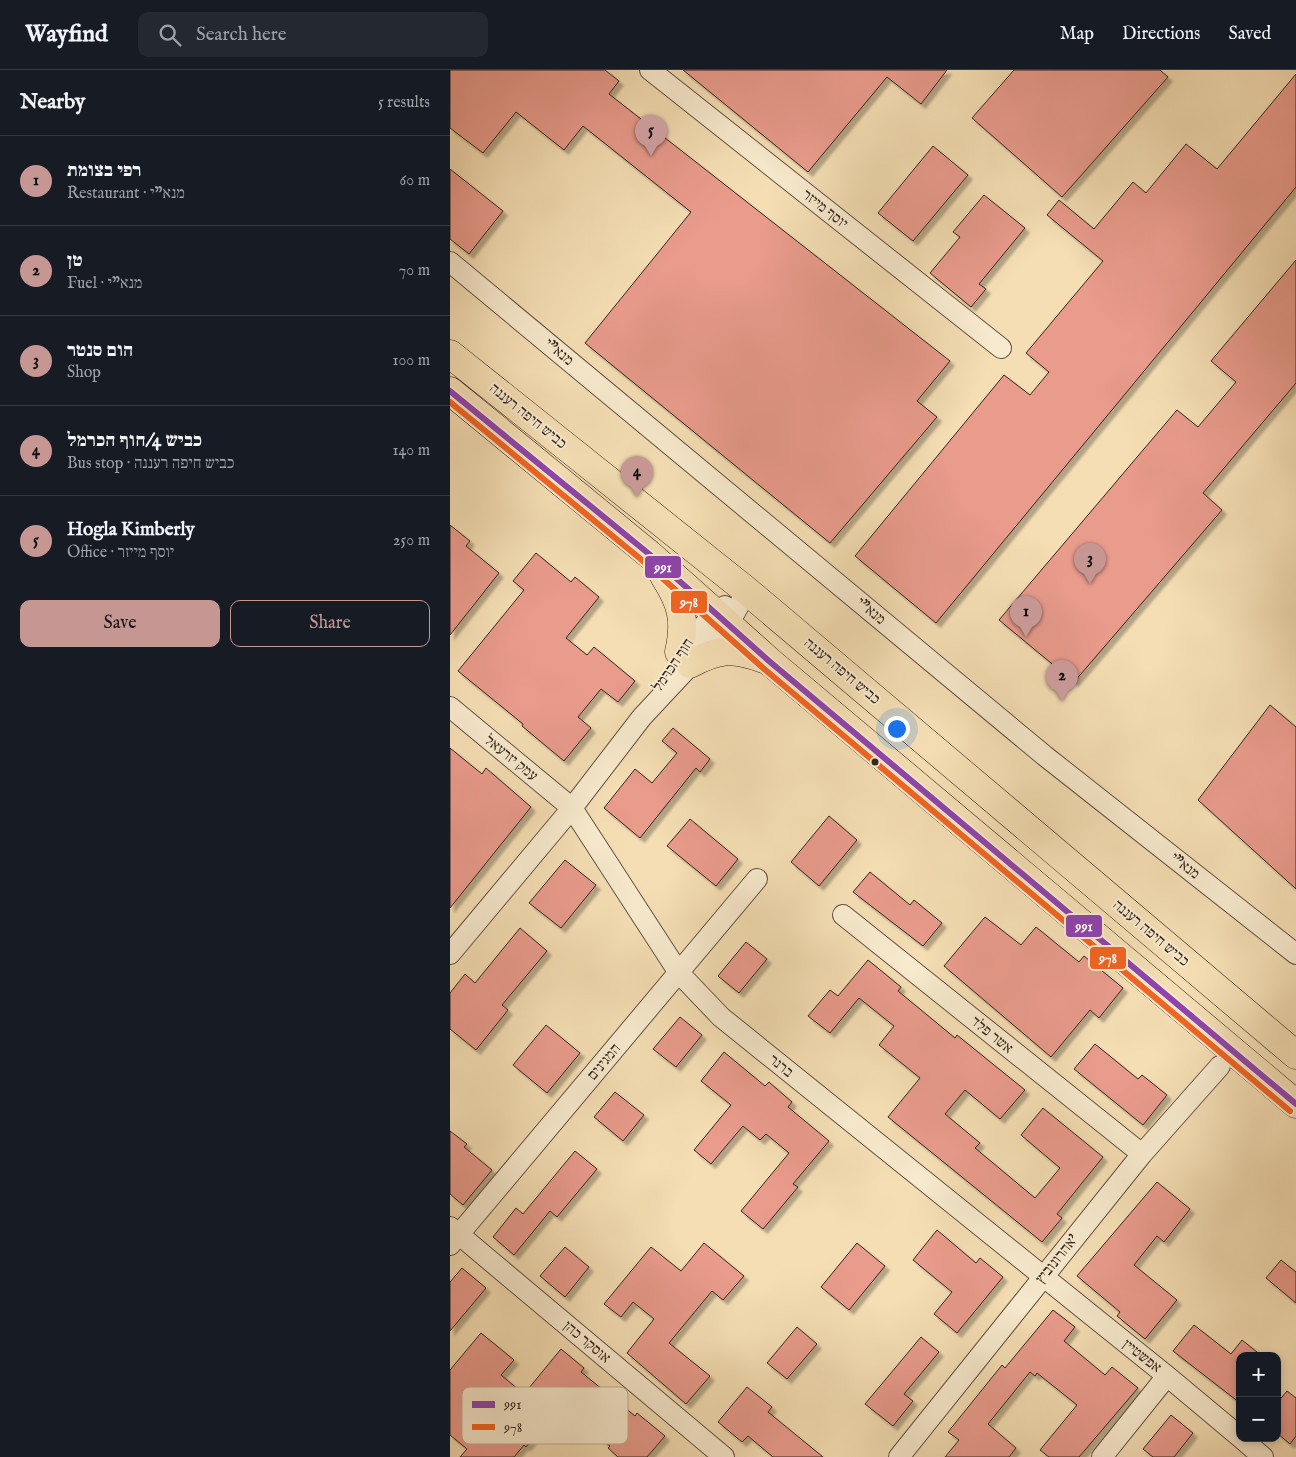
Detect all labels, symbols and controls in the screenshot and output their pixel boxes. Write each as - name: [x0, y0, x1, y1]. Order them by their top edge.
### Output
- search box: [138, 12, 488, 57]
- text: Wayfind: [25, 19, 108, 50]
- icon: search: [156, 21, 184, 49]
- text: Search here: [196, 23, 286, 47]
- text: Map: [1060, 23, 1094, 46]
- text: Directions: [1122, 23, 1200, 46]
- text: Saved: [1228, 23, 1271, 46]
- text: Nearby: [20, 89, 85, 116]
- text: 5 results: [378, 93, 430, 113]
- pin: 5: [635, 115, 667, 156]
- text: רפי בצומת: [67, 159, 142, 183]
- text: 1: [33, 171, 39, 191]
- text: 60 m: [400, 171, 430, 191]
- text: Restaurant · מנא"י: [67, 184, 185, 204]
- street label: יוסף מייזר: [798, 185, 852, 233]
- text: טן: [67, 249, 83, 273]
- text: 2: [32, 261, 40, 281]
- text: 70 m: [399, 261, 430, 281]
- text: Fuel · מנא"י: [67, 274, 142, 294]
- street label: מנא"י: [540, 334, 578, 370]
- text: הום סנטר: [67, 339, 133, 363]
- text: 3: [33, 351, 39, 371]
- text: 100 m: [393, 351, 430, 371]
- text: Shop: [67, 363, 101, 383]
- street label: כביש חיפה רעננה: [485, 379, 571, 453]
- text: כביש 4/חוף הכרמל: [67, 429, 202, 453]
- text: 4: [32, 441, 40, 461]
- text: 140 m: [392, 441, 430, 461]
- text: Bus stop · כביש חיפה רעננה: [67, 454, 234, 474]
- pin: 4: [621, 456, 653, 497]
- text: Hogla Kimberly: [67, 518, 195, 542]
- text: 5: [33, 531, 39, 551]
- text: 250 m: [393, 531, 430, 551]
- text: Office · יוסף מייזר: [67, 543, 174, 563]
- pin: 3: [1074, 543, 1106, 584]
- line badge: 991: [644, 555, 682, 579]
- text: 991: [653, 559, 672, 577]
- line badge: 978: [670, 590, 708, 614]
- street label: מנא"י: [852, 593, 890, 629]
- text: 978: [679, 594, 699, 612]
- pin: 1: [1010, 596, 1042, 637]
- button: Save: [20, 600, 220, 647]
- button: Share: [230, 600, 430, 647]
- street label: כביש חיפה רעננה: [800, 633, 884, 709]
- street label: חוף הכרמל: [648, 635, 698, 695]
- pin: 2: [1046, 660, 1078, 701]
- your location: [884, 716, 910, 742]
- street label: עמק יזרעאל: [480, 731, 542, 785]
- unlabelled marker: [870, 757, 880, 767]
- street label: מנא"י: [1166, 848, 1204, 884]
- street label: כביש חיפה רעננה: [1109, 895, 1193, 971]
- line badge: 991: [1065, 914, 1103, 938]
- text: 991: [1074, 918, 1093, 936]
- line badge: 978: [1089, 946, 1127, 970]
- text: 978: [1098, 950, 1118, 968]
- street label: אשר פלד: [967, 1012, 1017, 1058]
- street label: המגינים: [583, 1040, 625, 1084]
- street label: ברנר: [765, 1050, 797, 1082]
- street label: אהרונוביץ': [1031, 1230, 1083, 1288]
- street label: אוסקר כהן: [559, 1317, 615, 1367]
- street label: אפשטיין: [1119, 1335, 1165, 1377]
- map controls: [1236, 1352, 1281, 1442]
- button: +: [1236, 1352, 1281, 1397]
- legend: [462, 1387, 628, 1444]
- text: 991: [503, 1396, 521, 1414]
- button: −: [1236, 1397, 1281, 1442]
- text: 978: [503, 1419, 522, 1437]

